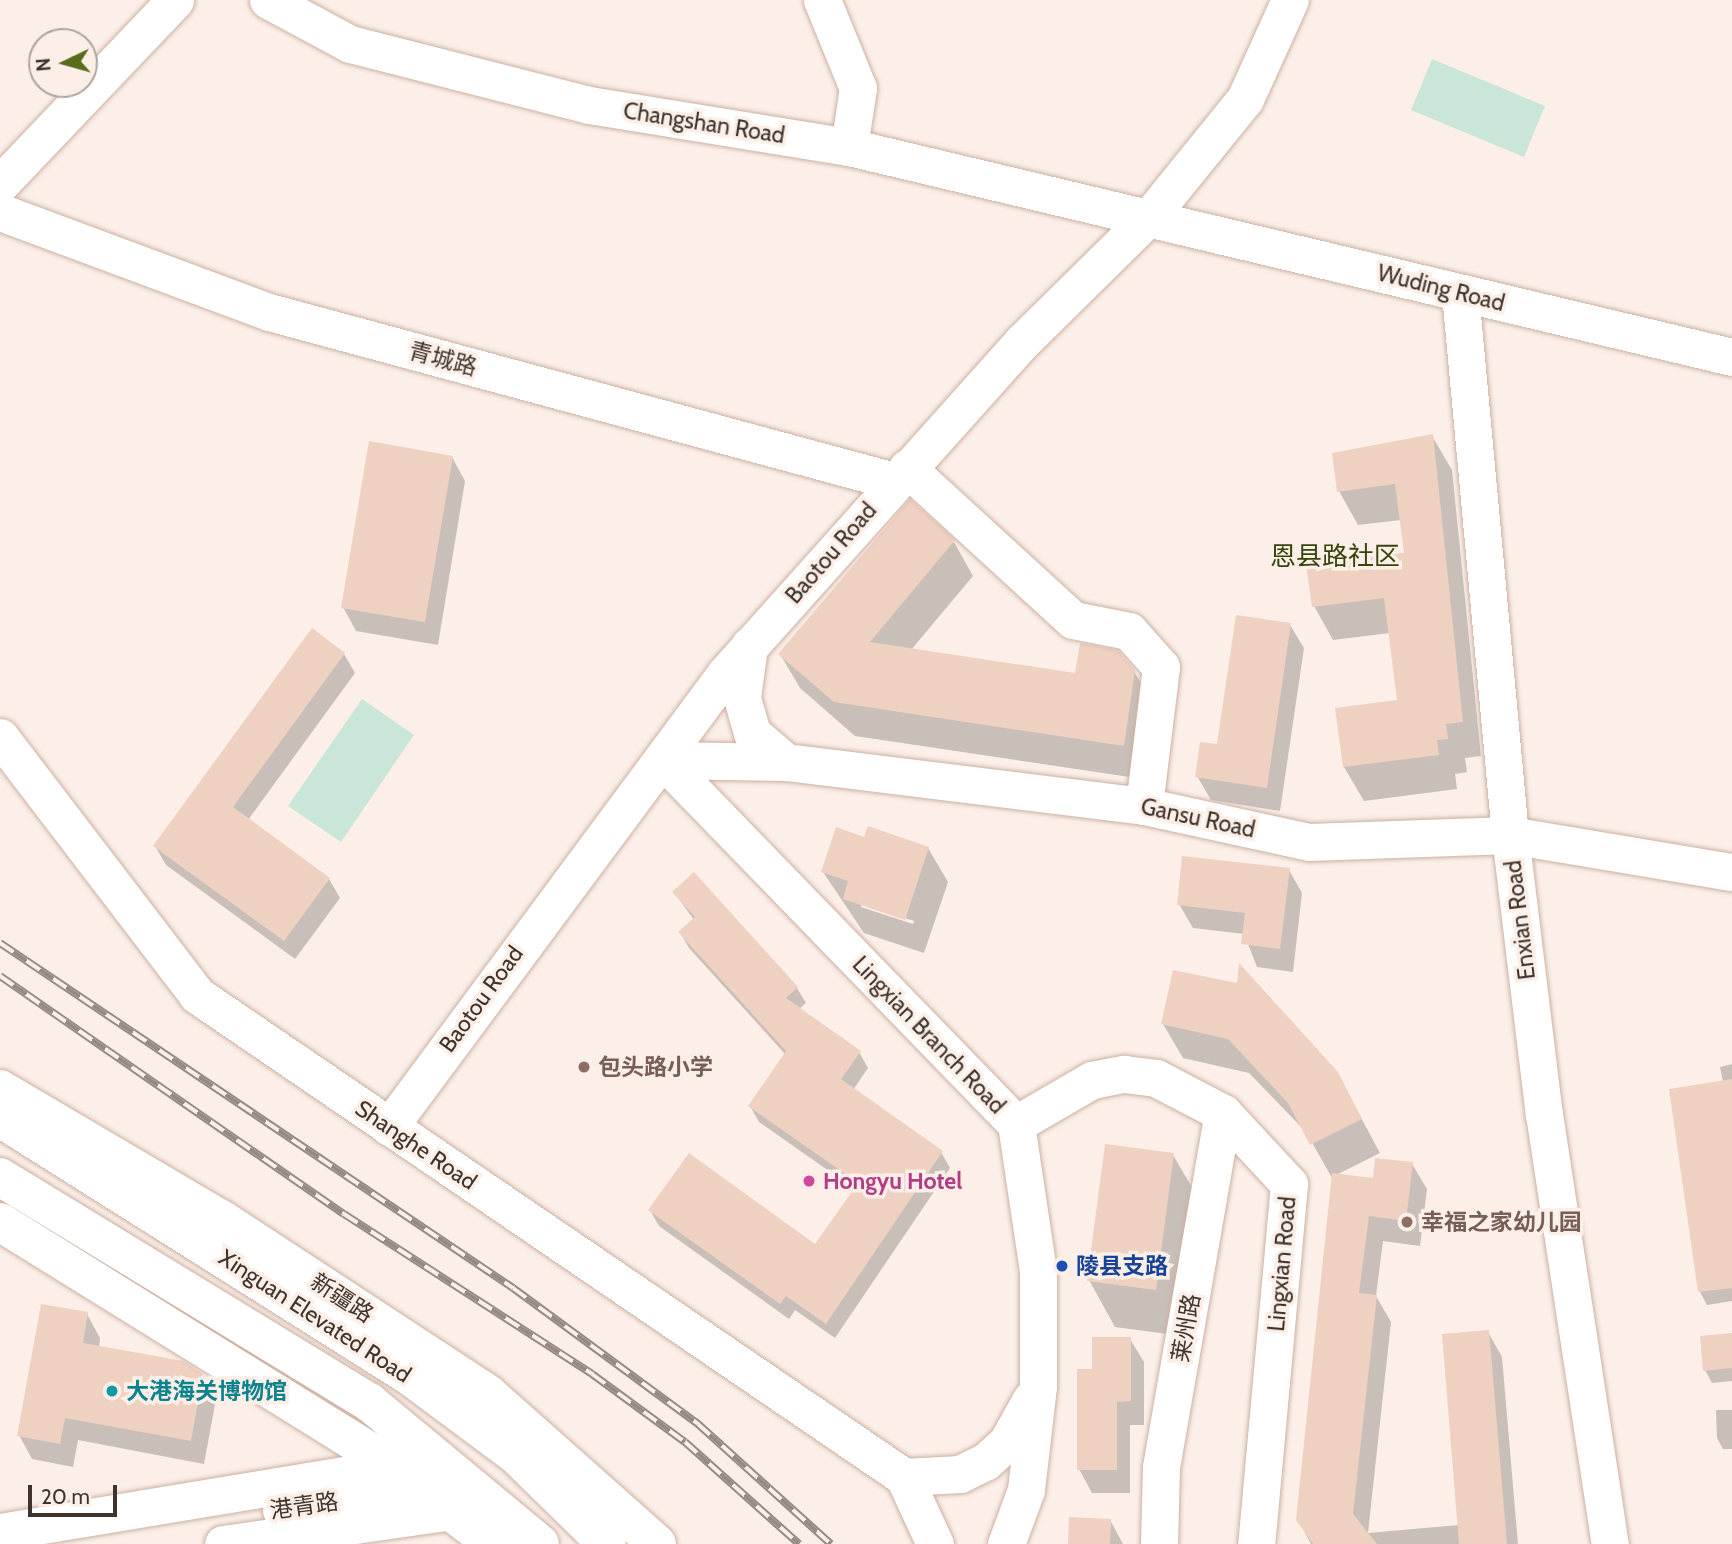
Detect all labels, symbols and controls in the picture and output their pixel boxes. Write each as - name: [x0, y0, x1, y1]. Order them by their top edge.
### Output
- north arrow: [28, 28, 98, 98]
- text: N: [32, 57, 56, 72]
- street label: Changshan Road: [621, 97, 787, 149]
- street label: Wuding Road: [1375, 259, 1507, 317]
- street label: 青城路: [406, 337, 480, 381]
- street label: Baotou Road: [780, 497, 882, 609]
- district label: 恩县路社区: [1270, 541, 1400, 573]
- street label: Gansu Road: [1138, 792, 1258, 844]
- street label: Enxian Road: [1499, 859, 1541, 981]
- street label: Baotou Road: [433, 940, 529, 1058]
- street label: Lingxian Branch Road: [847, 951, 1011, 1119]
- place label: 包头路小学: [598, 1053, 713, 1081]
- marker: 包头路小学: [576, 1059, 592, 1075]
- street label: Shanghe Road: [350, 1094, 482, 1196]
- place label: Hongyu Hotel: [823, 1167, 962, 1195]
- marker: Hongyu Hotel: [801, 1173, 817, 1189]
- street label: Lingxian Road: [1262, 1195, 1302, 1333]
- place label: 幸福之家幼儿园: [1421, 1208, 1582, 1236]
- marker: 幸福之家幼儿园: [1399, 1214, 1415, 1230]
- street label: Xinguan Elevated Road: [214, 1244, 416, 1388]
- place label: 陵县支路: [1076, 1252, 1168, 1280]
- marker: 陵县支路: [1054, 1258, 1070, 1274]
- street label: 新疆路: [306, 1268, 378, 1328]
- street label: 莱州路: [1166, 1292, 1206, 1364]
- place label: 大港海关博物馆: [126, 1377, 287, 1405]
- marker: 大港海关博物馆: [104, 1383, 120, 1399]
- scale bar: [32, 1470, 121, 1514]
- text: 20 m: [41, 1484, 90, 1509]
- street label: 港青路: [268, 1488, 340, 1524]

